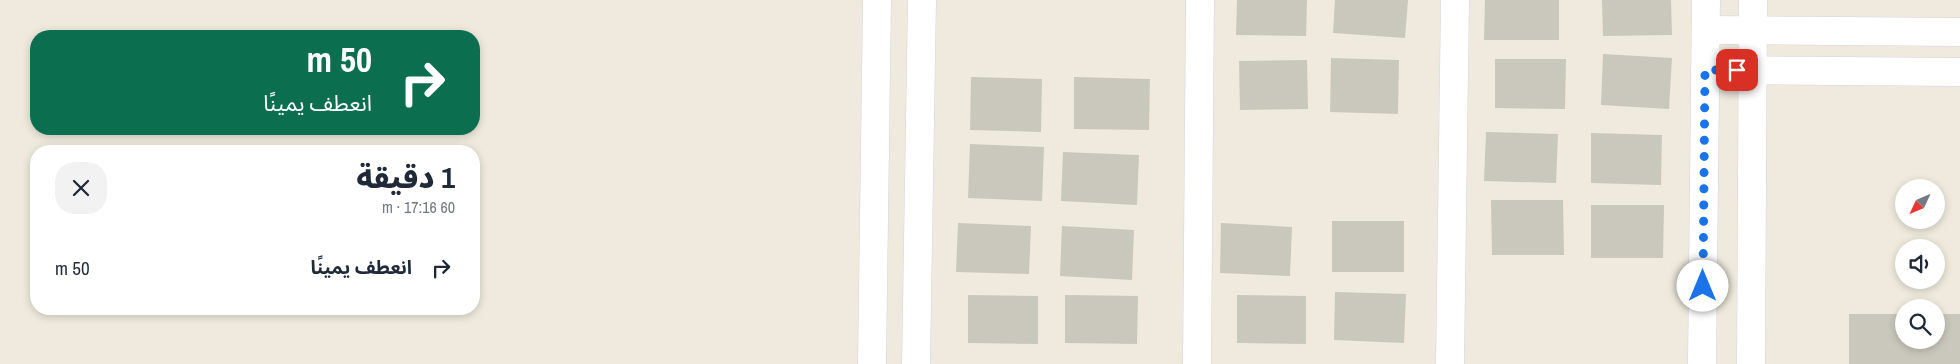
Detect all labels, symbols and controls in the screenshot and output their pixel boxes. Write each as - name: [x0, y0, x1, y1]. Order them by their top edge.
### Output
- text: 50 m: [307, 36, 372, 83]
- pin: [1716, 49, 1758, 91]
- icon: right: [390, 50, 455, 115]
- icon: arrive: [1723, 56, 1751, 84]
- text: انعطف يمينًا: [263, 88, 372, 118]
- text: 1 دقيقة: [356, 157, 455, 197]
- button: close: [55, 162, 107, 214]
- north arrow: [1895, 179, 1945, 229]
- map controls: [1895, 179, 1945, 349]
- text: 60 m · 17:16: [382, 196, 455, 218]
- button: sound: [1895, 239, 1945, 289]
- text: انعطف يمينًا: [311, 254, 412, 280]
- icon: right: [427, 254, 455, 282]
- text: 50 m: [55, 255, 90, 281]
- position arrow: [1676, 259, 1728, 311]
- button: search: [1895, 299, 1945, 349]

